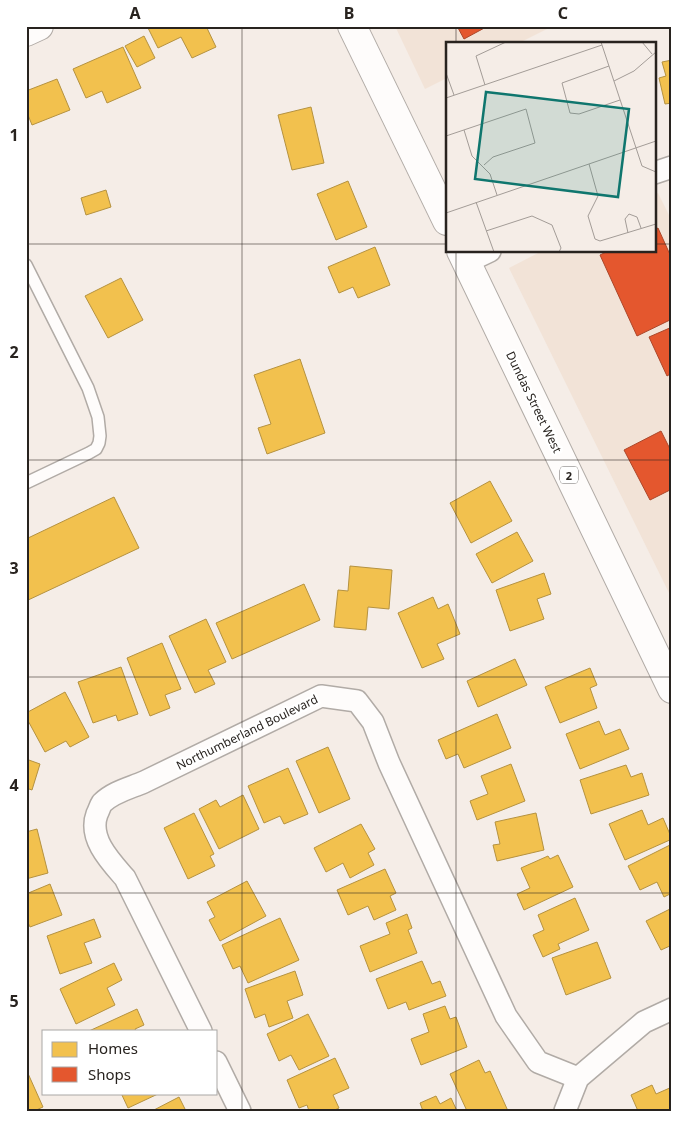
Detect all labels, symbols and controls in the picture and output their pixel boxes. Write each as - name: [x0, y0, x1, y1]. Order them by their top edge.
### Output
- text: A: [129, 2, 141, 24]
- text: B: [344, 2, 354, 24]
- text: C: [558, 2, 568, 24]
- inset map: [446, 42, 656, 252]
- text: 1: [9, 124, 19, 146]
- text: 2: [9, 341, 19, 363]
- street label: Dundas Street West: [502, 348, 566, 456]
- road number: 2: [560, 466, 578, 484]
- text: 3: [9, 557, 19, 579]
- street label: Northumberland Boulevard: [173, 690, 321, 774]
- text: 4: [9, 774, 19, 796]
- text: 5: [9, 990, 19, 1012]
- legend: [42, 1030, 218, 1094]
- text: Homes: [88, 1038, 138, 1058]
- text: Shops: [88, 1064, 131, 1084]

